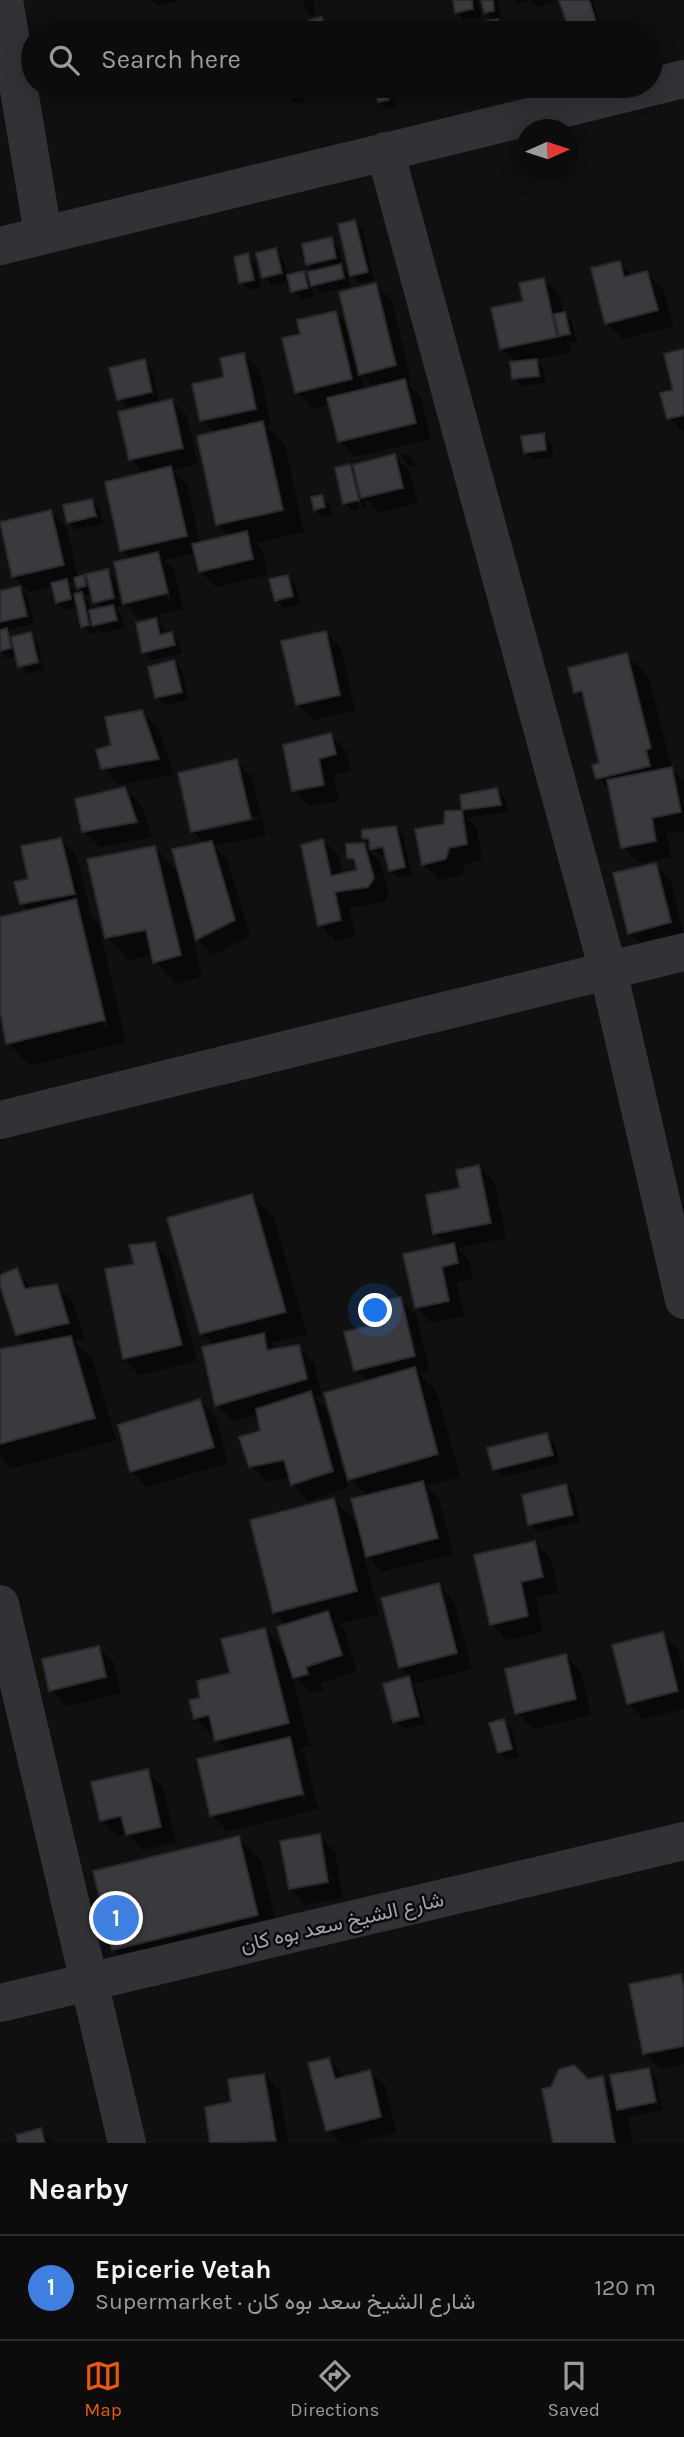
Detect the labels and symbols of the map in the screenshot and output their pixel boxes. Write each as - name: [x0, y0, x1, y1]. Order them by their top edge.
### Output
- north arrow: [516, 119, 579, 182]
- your location: [358, 1293, 392, 1327]
- street label: شارع الشيخ سعد بوه كان: [238, 1887, 447, 1959]
- pin: 1: [93, 1892, 139, 1944]

